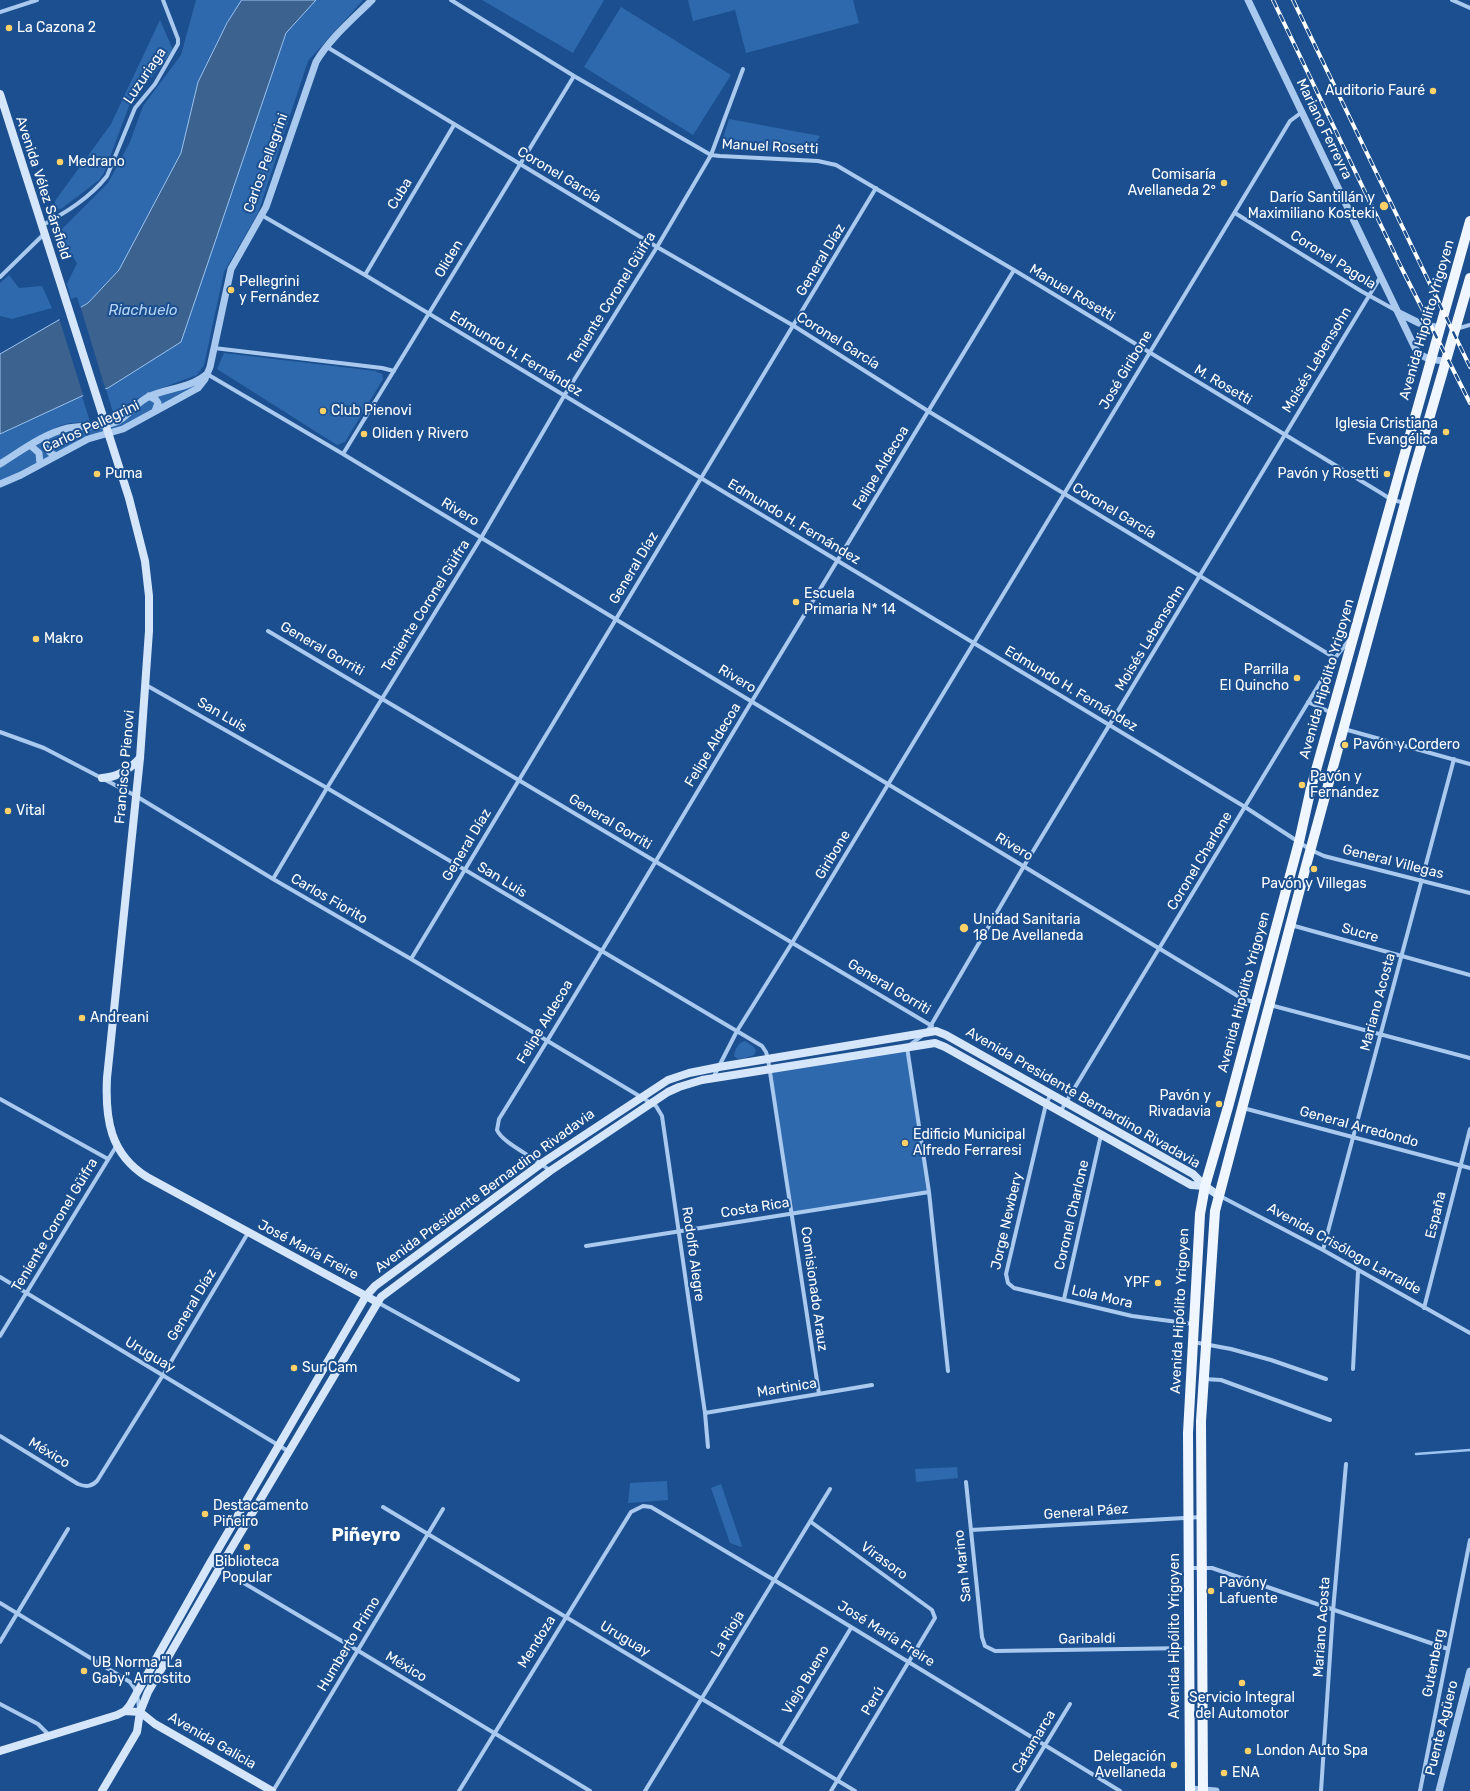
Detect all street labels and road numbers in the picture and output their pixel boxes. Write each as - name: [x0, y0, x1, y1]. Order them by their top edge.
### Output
- street label: Luzuriaga: [120, 45, 170, 107]
- street label: Mariano Ferreyra: [1292, 76, 1356, 182]
- street label: Carlos Pellegrini: [240, 111, 292, 215]
- street label: Avenida Vélez Sársfield: [12, 114, 74, 262]
- street label: Manuel Rosetti: [721, 136, 819, 158]
- street label: Coronel García: [514, 143, 604, 207]
- street label: Cuba: [384, 175, 416, 213]
- street label: General Díaz: [793, 221, 849, 299]
- street label: Coronel Pagola: [1287, 227, 1379, 293]
- street label: Teniente Coronel Güifra: [564, 229, 660, 367]
- street label: Oliden: [431, 237, 467, 281]
- street label: Avenida Hipólito Yrigoyen: [1396, 238, 1458, 402]
- street label: Manuel Rosetti: [1026, 261, 1118, 325]
- street label: Moisés Lebensohn: [1279, 304, 1355, 416]
- street label: Edmundo H. Fernández: [447, 308, 585, 400]
- street label: Coronel García: [793, 309, 883, 373]
- street label: José Giribone: [1096, 327, 1156, 413]
- street label: M. Rosetti: [1191, 361, 1255, 409]
- street label: Carlos Pellegrini: [40, 397, 142, 457]
- street label: Felipe Aldecoa: [849, 423, 913, 513]
- street label: Edmundo H. Fernández: [725, 476, 863, 568]
- street label: Coronel García: [1069, 479, 1159, 543]
- street label: Rivero: [438, 494, 482, 530]
- street label: General Díaz: [606, 529, 662, 607]
- street label: Teniente Coronel Güifra: [378, 537, 474, 675]
- street label: Moisés Lebensohn: [1112, 582, 1188, 694]
- street label: Avenida Hipólito Yrigoyen: [1296, 597, 1358, 761]
- street label: General Gorriti: [277, 618, 367, 680]
- street label: Edmundo H. Fernández: [1002, 643, 1140, 735]
- street label: Rivero: [715, 661, 759, 697]
- street label: San Luis: [194, 694, 250, 736]
- street label: Felipe Aldecoa: [681, 700, 745, 790]
- street label: Francisco Pienovi: [112, 709, 138, 825]
- street label: General Gorriti: [565, 791, 655, 853]
- street label: General Díaz: [439, 806, 495, 884]
- street label: Coronel Charlone: [1164, 809, 1236, 913]
- street label: Giribone: [812, 827, 854, 883]
- street label: Rivero: [992, 829, 1036, 865]
- street label: General Villegas: [1341, 841, 1445, 883]
- street label: San Luis: [474, 859, 530, 901]
- street label: Carlos Fiorito: [287, 870, 371, 928]
- street label: Avenida Hipólito Yrigoyen: [1214, 910, 1274, 1074]
- street label: Sucre: [1339, 920, 1381, 946]
- street label: Mariano Acosta: [1357, 951, 1399, 1053]
- street label: General Gorriti: [844, 956, 934, 1018]
- street label: Felipe Aldecoa: [513, 977, 577, 1067]
- street label: Avenida Presidente Bernardino Rivadavia: [963, 1024, 1203, 1172]
- street label: General Arredondo: [1298, 1103, 1420, 1151]
- street label: Avenida Presidente Bernardino Rivadavia: [372, 1106, 598, 1276]
- street label: Teniente Coronel Güifra: [8, 1155, 102, 1295]
- street label: Coronel Charlone: [1051, 1158, 1093, 1272]
- street label: Jorge Newbery: [988, 1171, 1026, 1271]
- street label: España: [1422, 1190, 1450, 1240]
- street label: Costa Rica: [720, 1194, 790, 1222]
- street label: Avenida Crisólogo Larralde: [1264, 1200, 1424, 1298]
- street label: Rodolfo Alegre: [678, 1205, 708, 1303]
- street label: José María Freire: [255, 1216, 361, 1284]
- street label: Comisionado Arauz: [797, 1226, 831, 1352]
- street label: Avenida Hipólito Yrigoyen: [1167, 1228, 1193, 1394]
- street label: General Díaz: [164, 1266, 220, 1344]
- street label: Lola Mora: [1070, 1282, 1134, 1312]
- street label: Uruguay: [122, 1333, 178, 1377]
- street label: Martinica: [756, 1375, 818, 1401]
- street label: México: [25, 1434, 73, 1472]
- street label: General Páez: [1043, 1501, 1129, 1523]
- street label: San Marino: [951, 1529, 975, 1603]
- street label: Virasoro: [857, 1538, 911, 1584]
- street label: Avenida Hipólito Yrigoyen: [1167, 1553, 1183, 1719]
- street label: Mariano Acosta: [1310, 1576, 1334, 1678]
- street label: Humberto Primo: [314, 1594, 384, 1694]
- street label: José María Freire: [834, 1597, 938, 1671]
- street label: La Rioja: [708, 1608, 748, 1660]
- street label: Mendoza: [514, 1613, 560, 1671]
- street label: Uruguay: [597, 1617, 653, 1661]
- street label: Gutenberg: [1419, 1627, 1449, 1699]
- street label: Garibaldi: [1058, 1630, 1116, 1648]
- street label: Viejo Bueno: [779, 1642, 833, 1718]
- street label: México: [382, 1648, 430, 1686]
- street label: Puente Agüero: [1422, 1679, 1462, 1777]
- street label: Perú: [858, 1684, 888, 1718]
- street label: Catamarca: [1009, 1707, 1059, 1777]
- street label: Avenida Galicia: [165, 1709, 259, 1773]

